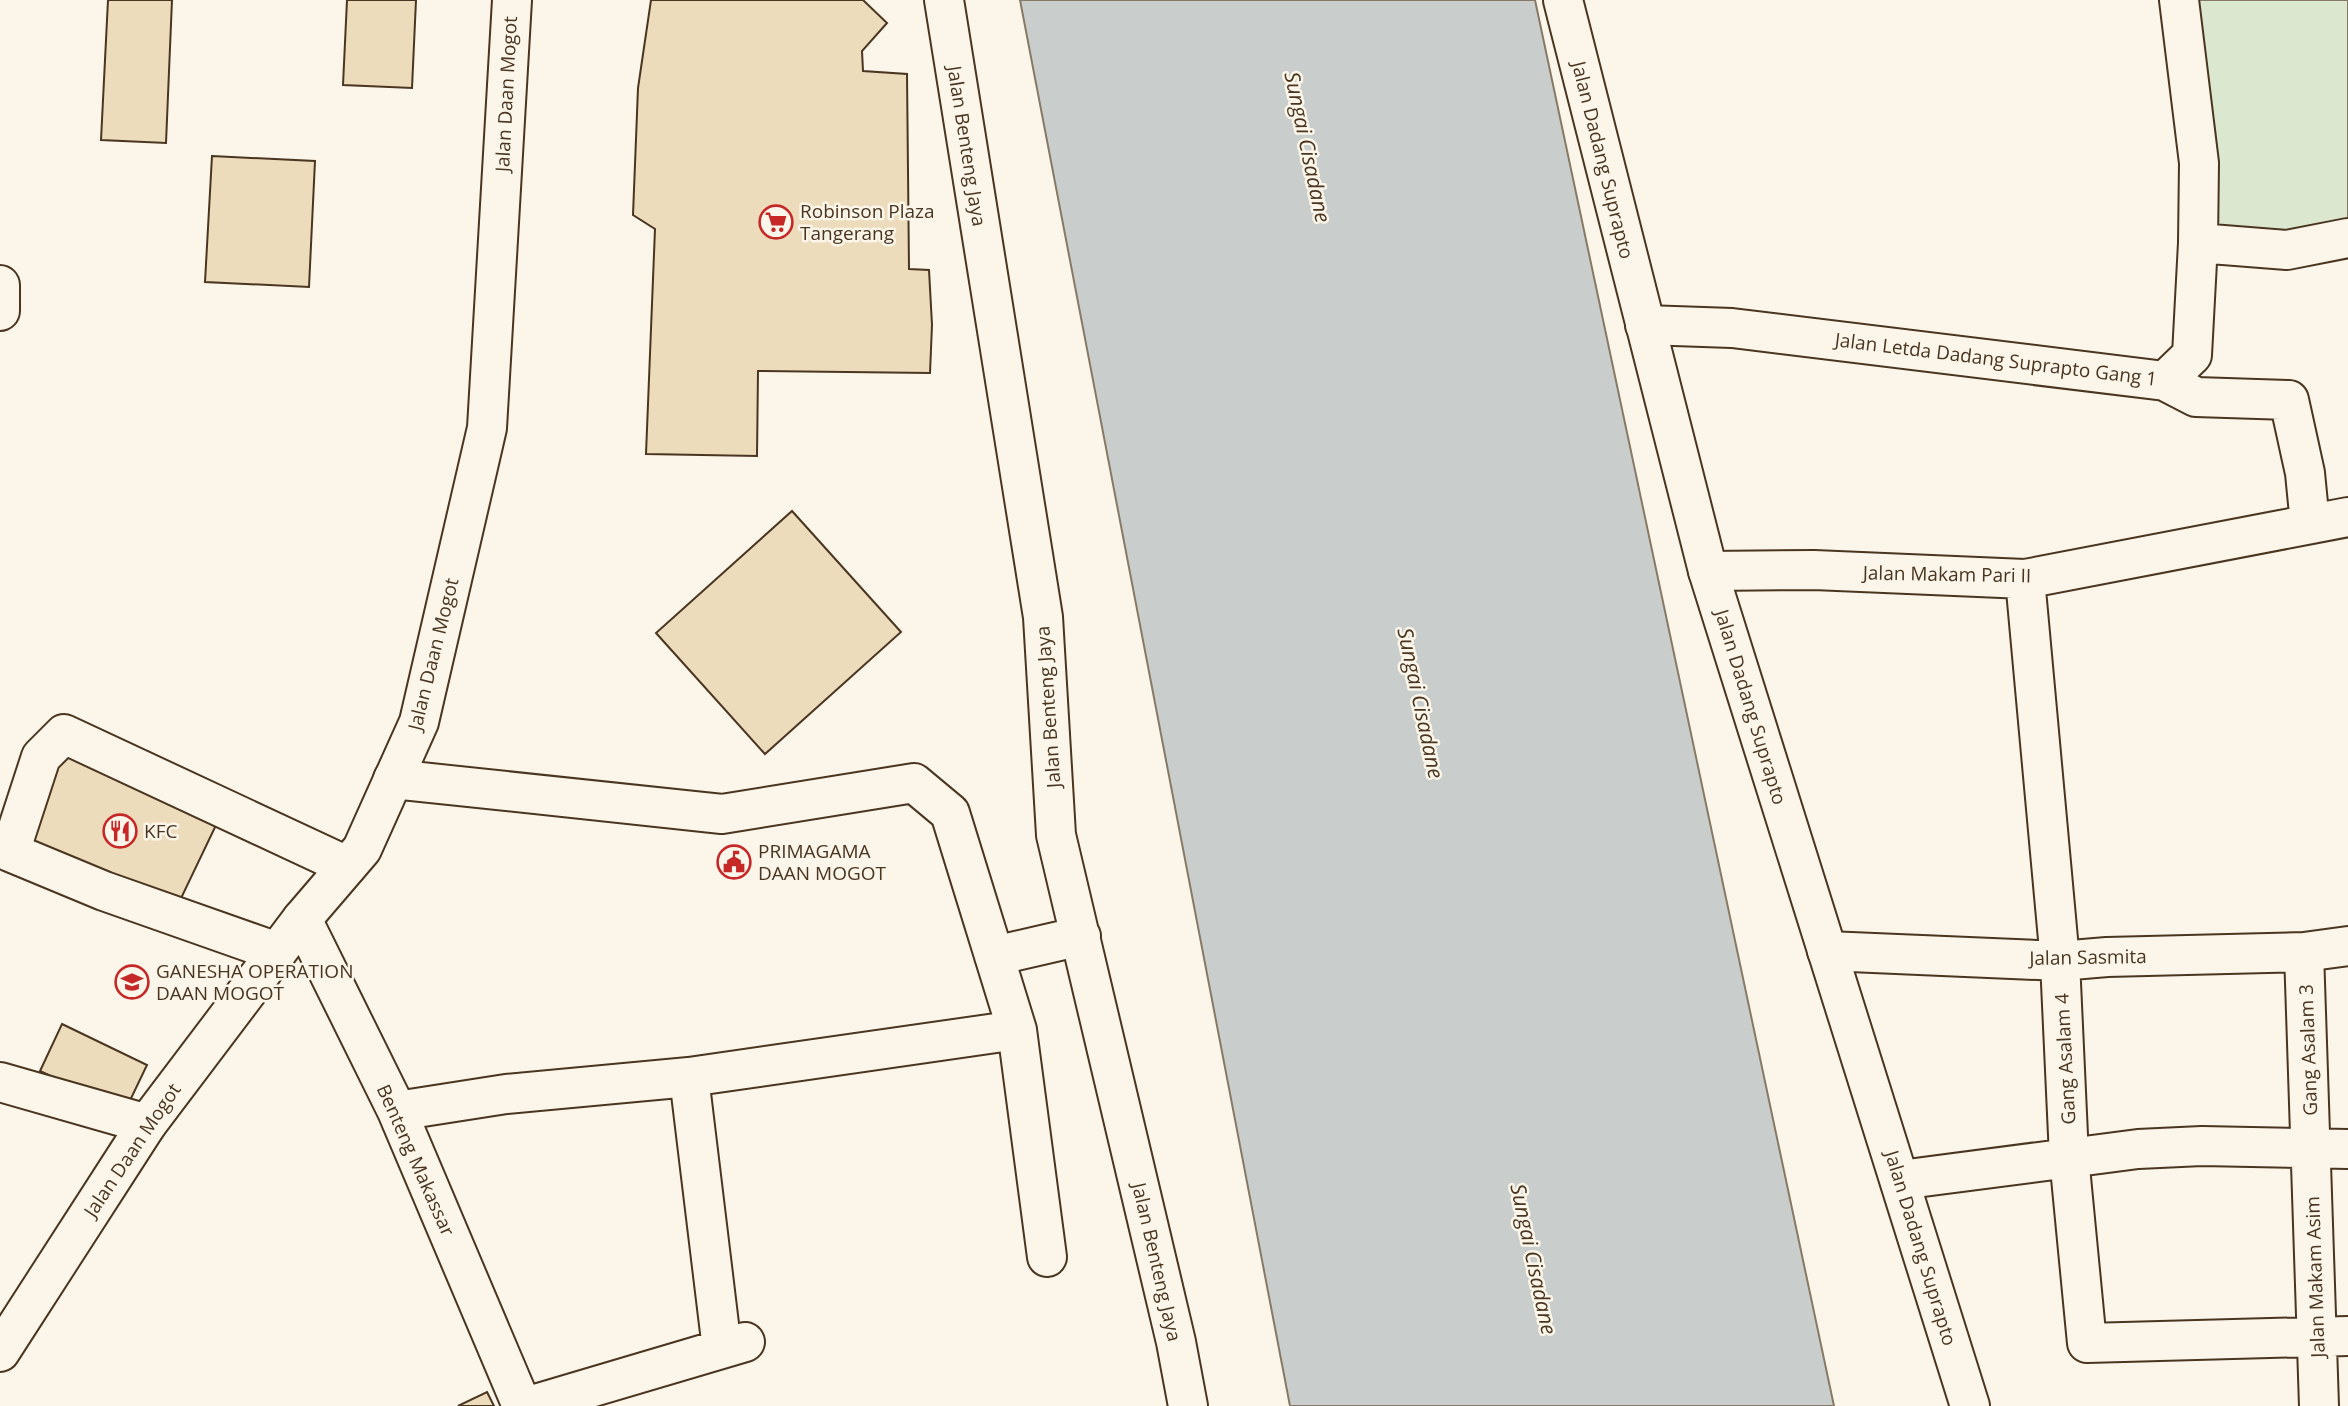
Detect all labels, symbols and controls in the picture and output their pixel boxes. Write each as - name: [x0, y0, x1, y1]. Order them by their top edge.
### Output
- street label: Jalan Daan Mogot: [489, 15, 523, 175]
- street label: Jalan Dadang Suprapto: [1565, 56, 1640, 262]
- street label: Jalan Benteng Jaya: [941, 62, 993, 228]
- water label: Sungai Cisadane: [1278, 69, 1338, 225]
- place label: Robinson Plaza Tangerang: [800, 198, 935, 246]
- supermarket icon: Robinson Plaza Tangerang: [757, 203, 795, 241]
- street label: Jalan Letda Dadang Suprapto Gang 1: [1831, 326, 2159, 392]
- street label: Jalan Makam Pari II: [1861, 559, 2031, 588]
- street label: Jalan Daan Mogot: [401, 575, 465, 735]
- street label: Jalan Dadang Suprapto: [1708, 604, 1793, 808]
- street label: Jalan Benteng Jaya: [1029, 625, 1067, 791]
- water label: Sungai Cisadane: [1391, 625, 1451, 781]
- restaurant icon: KFC: [101, 812, 139, 850]
- place label: KFC: [144, 818, 177, 844]
- place label: PRIMAGAMA DAAN MOGOT: [758, 838, 887, 886]
- public building icon: PRIMAGAMA DAAN MOGOT: [715, 843, 753, 881]
- street label: Jalan Sasmita: [2027, 943, 2147, 971]
- place label: GANESHA OPERATION DAAN MOGOT: [156, 958, 353, 1006]
- school or university icon: GANESHA OPERATION DAAN MOGOT: [113, 963, 151, 1001]
- street label: Gang Asalam 3: [2293, 984, 2323, 1116]
- street label: Gang Asalam 4: [2049, 992, 2081, 1125]
- street label: Jalan Daan Mogot: [76, 1078, 187, 1224]
- street label: Benteng Makassar: [371, 1080, 461, 1240]
- street label: Jalan Dadang Suprapto: [1878, 1145, 1963, 1349]
- street label: Jalan Benteng Jaya: [1126, 1178, 1188, 1344]
- water label: Sungai Cisadane: [1504, 1181, 1564, 1337]
- street label: Jalan Makam Asim: [2299, 1196, 2331, 1360]

